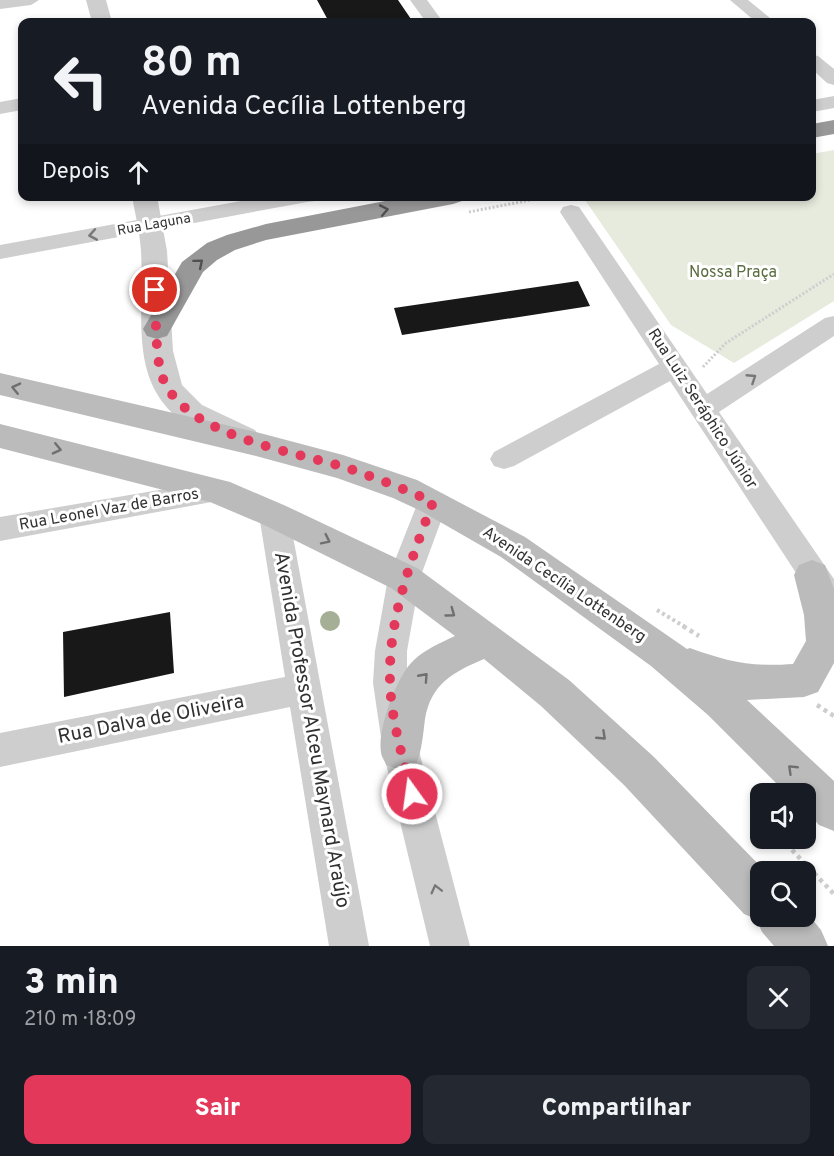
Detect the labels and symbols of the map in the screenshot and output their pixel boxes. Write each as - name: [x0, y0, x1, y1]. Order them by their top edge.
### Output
- one-way arrow: [379, 204, 388, 216]
- street label: Rua Laguna: [116, 210, 192, 240]
- one-way arrow: [88, 229, 97, 241]
- one-way arrow: [192, 259, 203, 270]
- park label: Nossa Praça: [689, 263, 777, 283]
- pin: [129, 264, 180, 315]
- street label: Rua Luiz Seráphico Júnior: [643, 325, 761, 493]
- one-way arrow: [745, 374, 756, 385]
- one-way arrow: [12, 382, 22, 395]
- one-way arrow: [52, 442, 62, 455]
- street label: Rua Leonel Vaz de Barros: [18, 484, 200, 536]
- street label: Avenida Cecília Lottenberg: [478, 523, 650, 647]
- one-way arrow: [320, 533, 331, 545]
- street label: Avenida Professor Alceu Maynard Araújo: [267, 550, 355, 910]
- one-way arrow: [445, 606, 456, 617]
- one-way arrow: [417, 673, 428, 684]
- street label: Rua Dalva de Oliveira: [56, 689, 246, 751]
- one-way arrow: [594, 729, 605, 740]
- position arrow: [380, 762, 444, 826]
- one-way arrow: [788, 765, 798, 776]
- one-way arrow: [430, 884, 443, 894]

